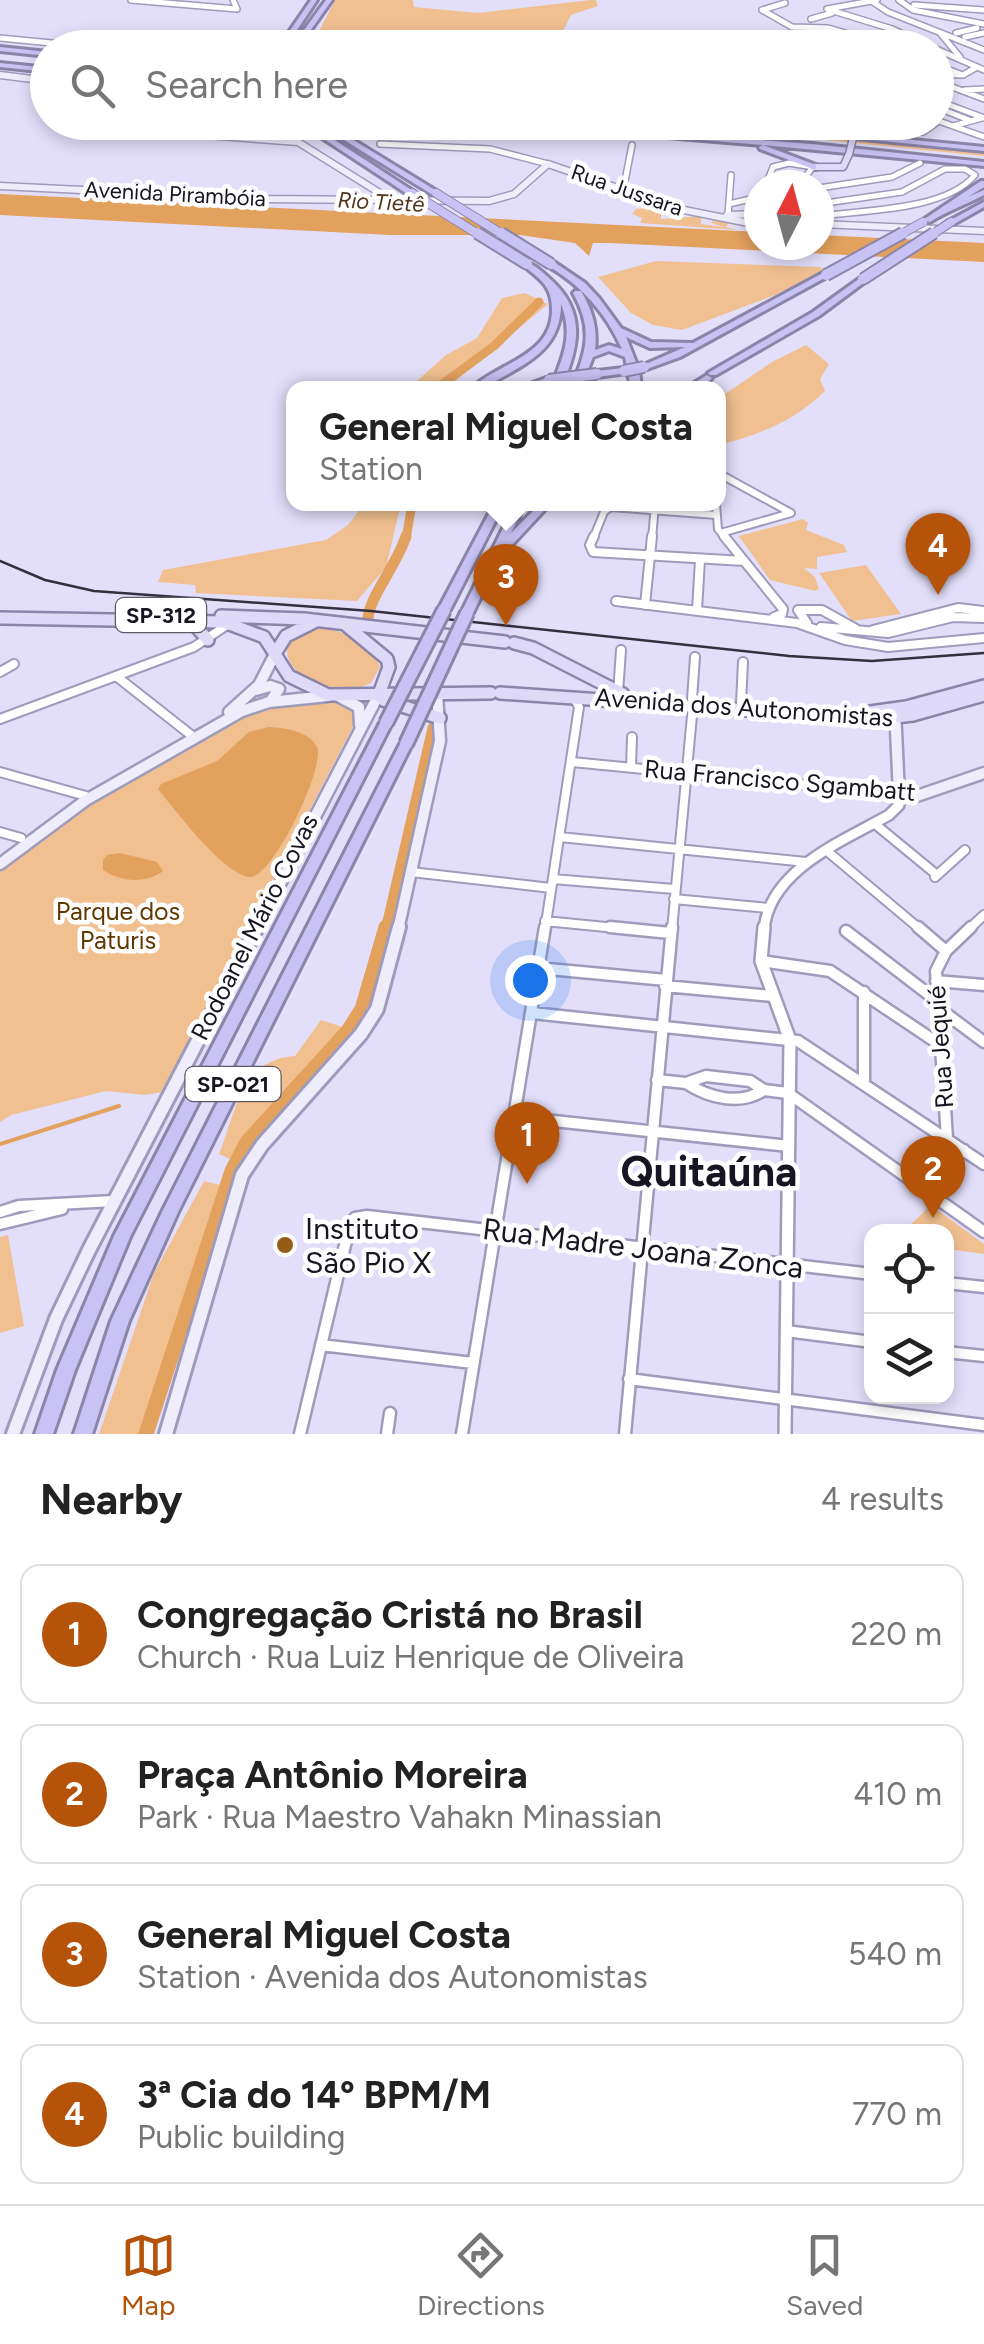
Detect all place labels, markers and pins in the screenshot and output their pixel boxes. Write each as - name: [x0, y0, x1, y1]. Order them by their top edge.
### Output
- pin: 4: [906, 512, 970, 595]
- pin: 3: [474, 544, 538, 626]
- pin: 1: [494, 1102, 560, 1184]
- pin: 2: [900, 1136, 966, 1218]
- place label: Instituto São Pio X: [305, 1210, 432, 1281]
- marker: Instituto São Pio X: [274, 1234, 296, 1256]

